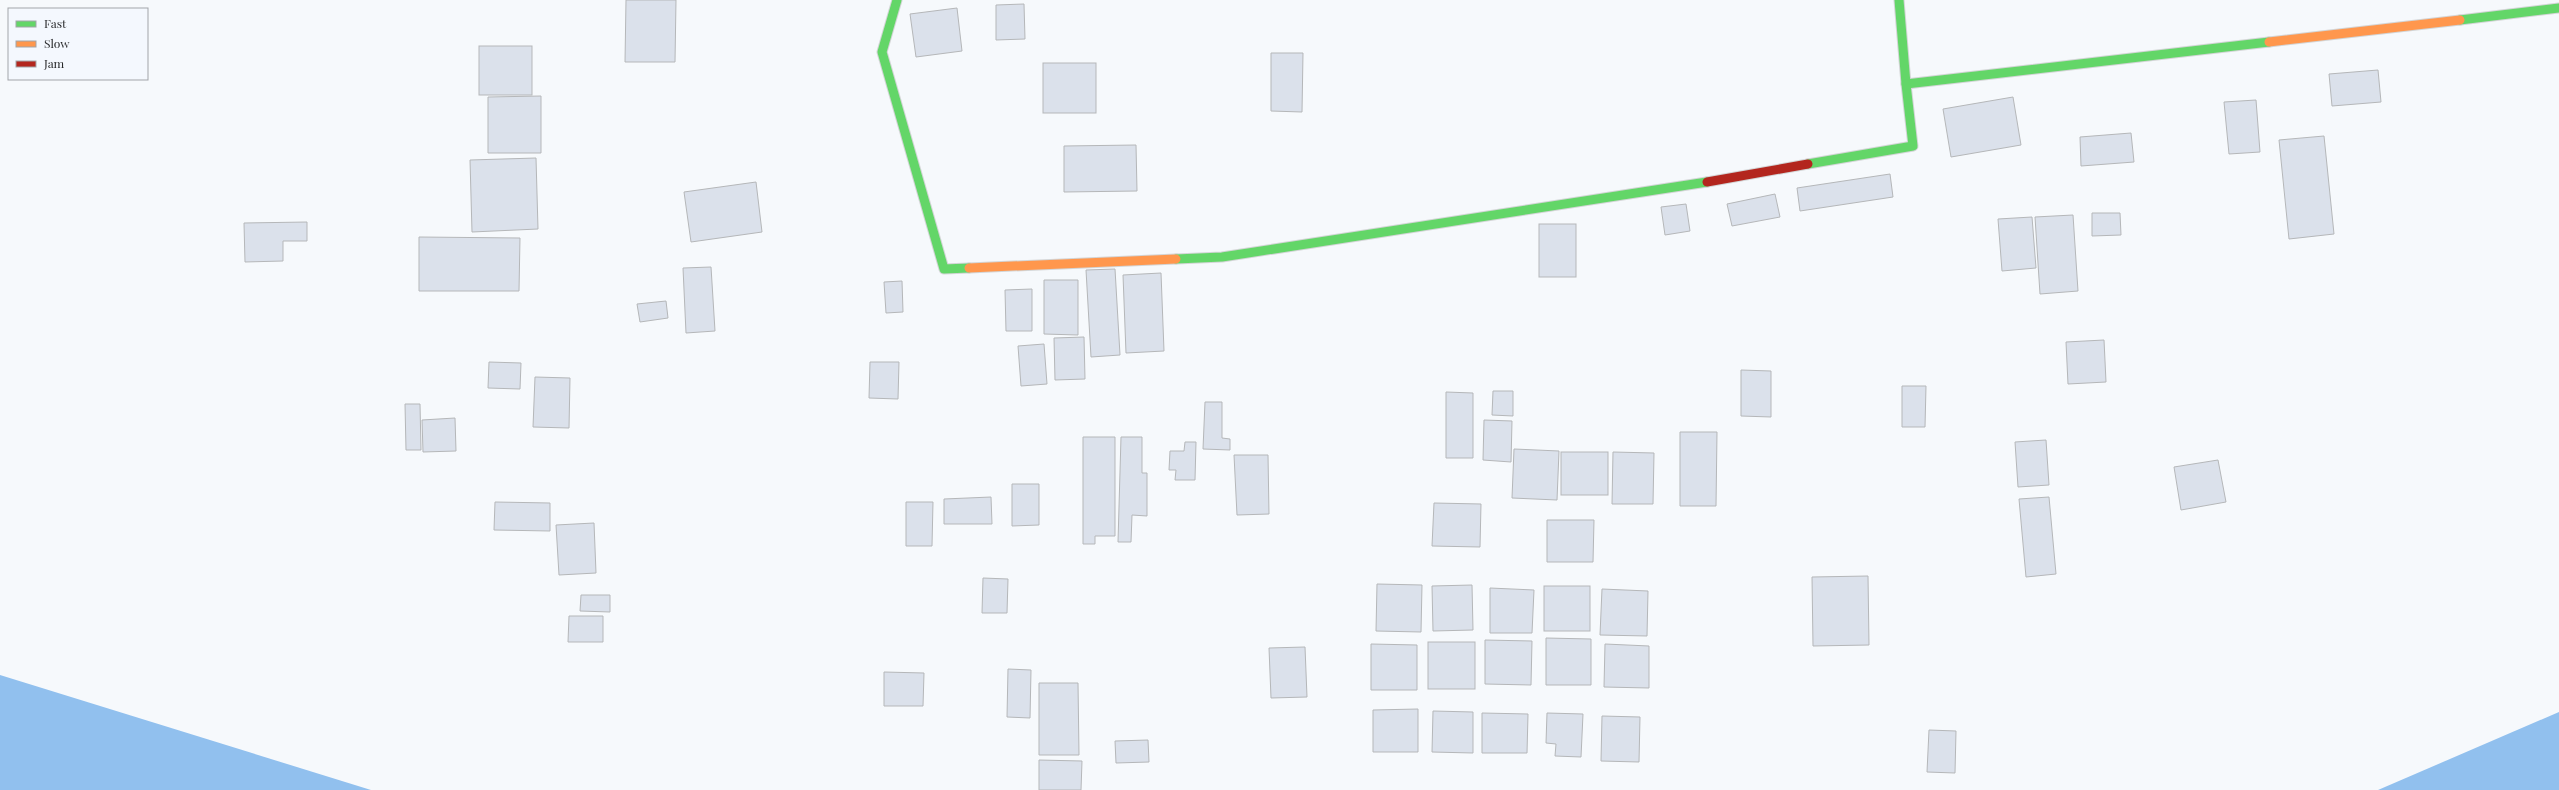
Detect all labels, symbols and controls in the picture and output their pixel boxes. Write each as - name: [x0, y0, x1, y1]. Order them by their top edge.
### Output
- legend: [8, 8, 148, 80]
- text: Fast: [44, 15, 67, 31]
- text: Slow: [44, 35, 70, 51]
- text: Jam: [43, 55, 65, 71]

